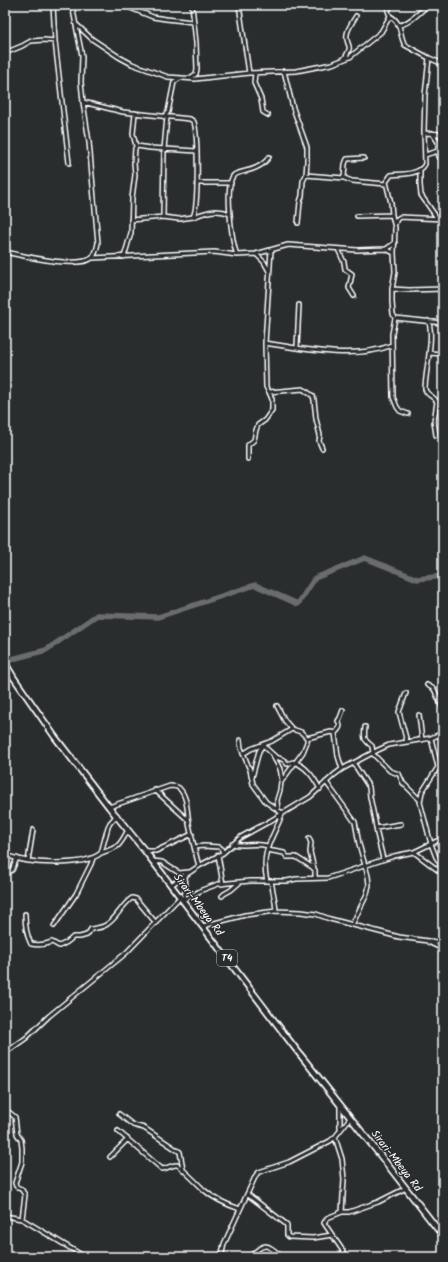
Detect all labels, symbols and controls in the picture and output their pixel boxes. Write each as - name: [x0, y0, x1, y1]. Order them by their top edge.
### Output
- street label: Sirari-Mbeya Rd: [168, 870, 228, 941]
- road number: T4: [217, 950, 237, 966]
- street label: Sirari-Mbeya Rd: [366, 1126, 426, 1196]

